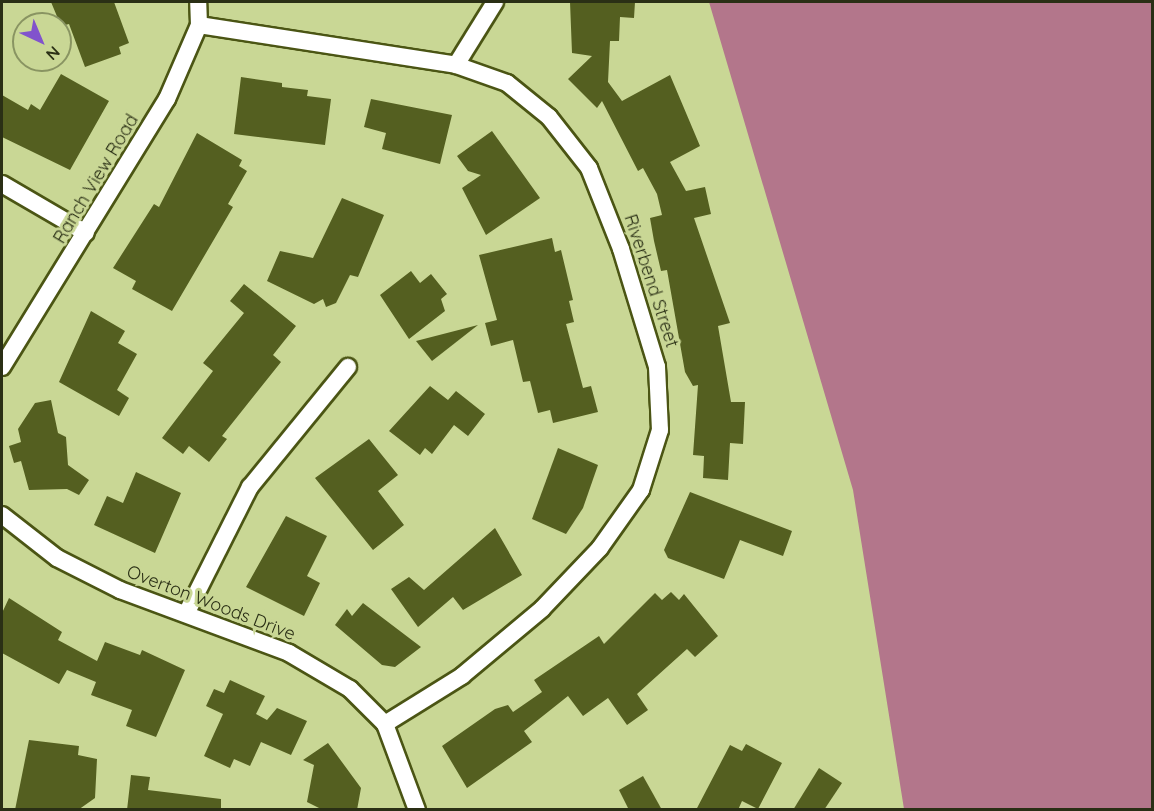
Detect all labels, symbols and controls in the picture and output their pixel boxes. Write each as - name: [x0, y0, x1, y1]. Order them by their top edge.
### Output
- north arrow: [12, 12, 72, 72]
- text: N: [42, 42, 64, 65]
- street label: Ranch View Road: [49, 110, 143, 248]
- street label: Riverbend Street: [619, 212, 683, 350]
- street label: Overton Woods Drive: [124, 561, 298, 645]

